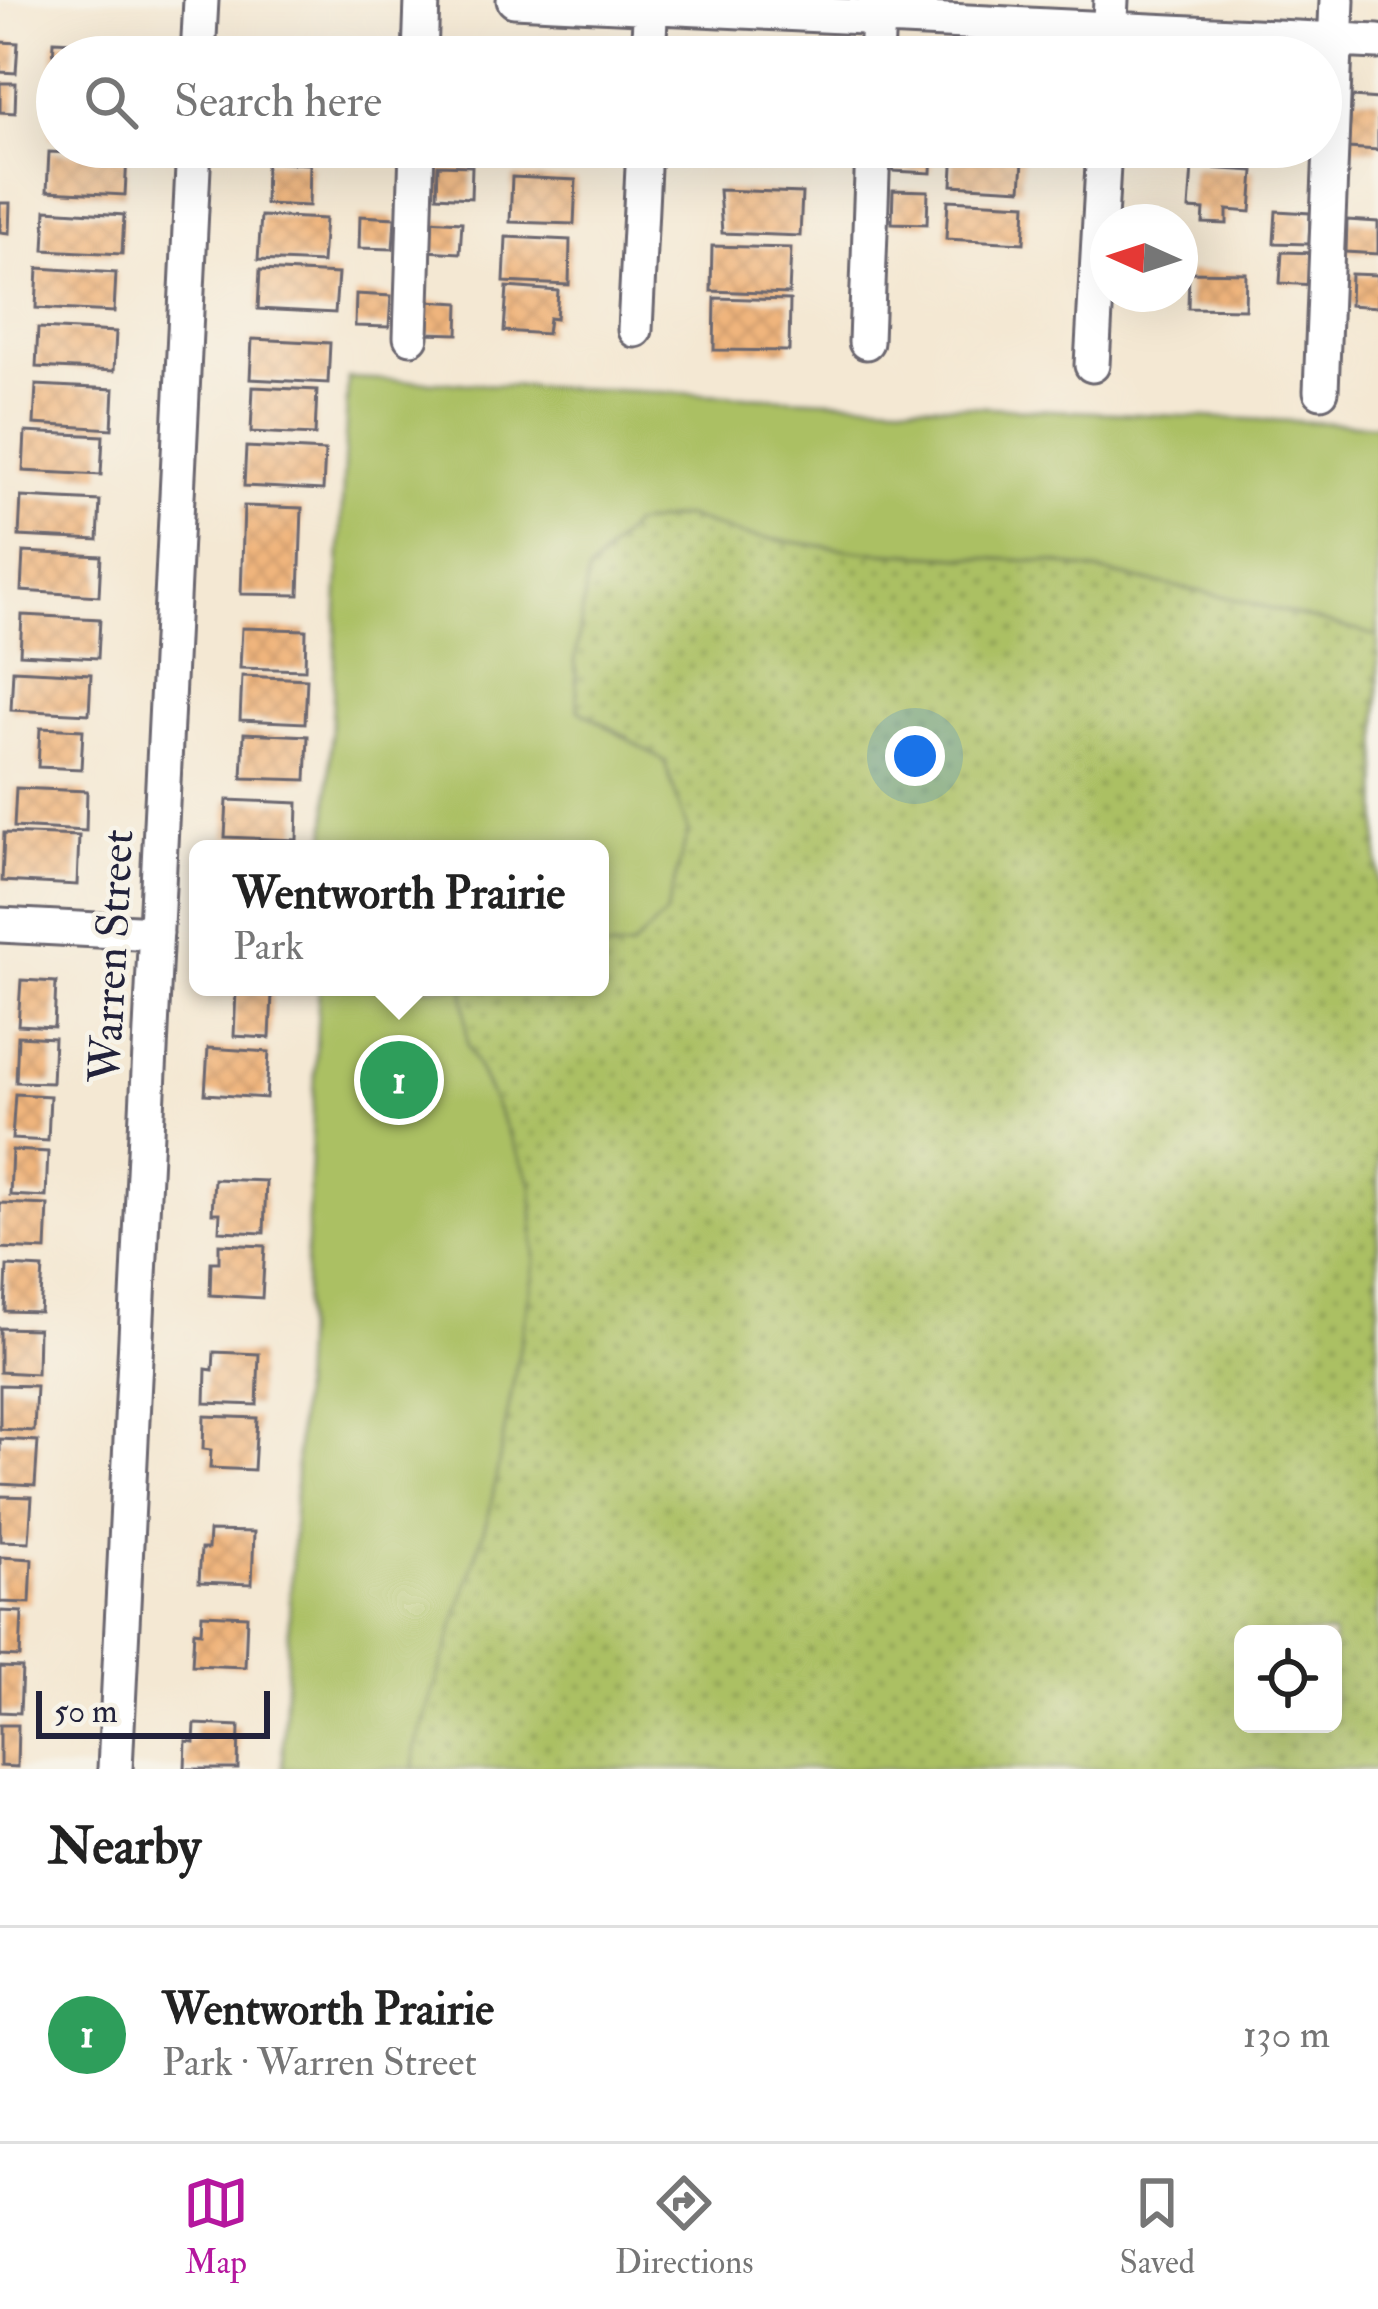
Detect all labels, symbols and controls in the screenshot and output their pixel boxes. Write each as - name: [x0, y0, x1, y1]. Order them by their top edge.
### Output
- search box: [36, 36, 1342, 168]
- icon: search: [78, 69, 144, 135]
- text: Search here: [174, 74, 382, 130]
- north arrow: [1090, 204, 1198, 312]
- your location: [885, 726, 945, 786]
- street label: Warren Street: [77, 828, 147, 1085]
- popup: [189, 840, 609, 996]
- text: Wentworth Prairie: [233, 866, 565, 922]
- text: Park: [233, 922, 304, 971]
- pin: 1: [360, 1035, 438, 1125]
- map controls: [1234, 1625, 1342, 1733]
- button: locate: [1234, 1625, 1342, 1733]
- scale bar: [36, 1685, 270, 1738]
- text: 50 m: [54, 1691, 118, 1732]
- text: Nearby: [48, 1815, 201, 1879]
- text: Wentworth Prairie: [162, 1982, 494, 2038]
- text: 1: [80, 2010, 94, 2059]
- text: 130 m: [1243, 2010, 1330, 2059]
- text: Park · Warren Street: [162, 2038, 477, 2087]
- tab: Map: [183, 2170, 249, 2283]
- tab: Directions: [615, 2170, 754, 2283]
- tab: Saved: [1120, 2170, 1195, 2283]

